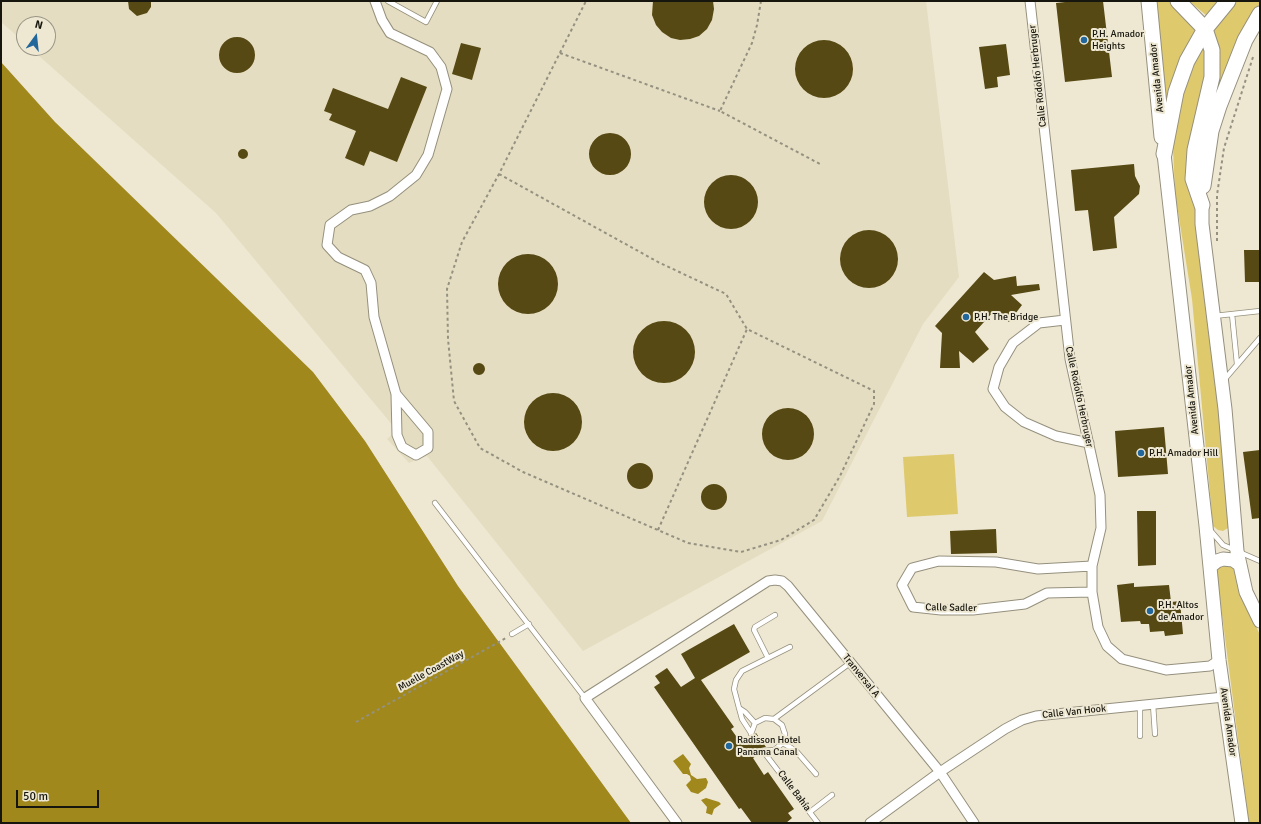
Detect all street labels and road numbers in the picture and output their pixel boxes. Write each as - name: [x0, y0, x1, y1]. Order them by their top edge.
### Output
- street label: Calle Rodolfo Herbruger: [1027, 24, 1049, 128]
- street label: Avenida Amador: [1147, 43, 1167, 113]
- street label: Calle Rodolfo Herbruger: [1062, 345, 1096, 449]
- street label: Avenida Amador: [1182, 365, 1202, 435]
- street label: Calle Sadler: [925, 602, 977, 614]
- street label: Muelle CoastWay: [396, 648, 466, 694]
- street label: Tranversal A: [840, 652, 882, 700]
- street label: Avenida Amador: [1217, 687, 1239, 757]
- street label: Calle Van Hook: [1041, 703, 1107, 721]
- street label: Calle Bahía: [775, 768, 813, 814]

